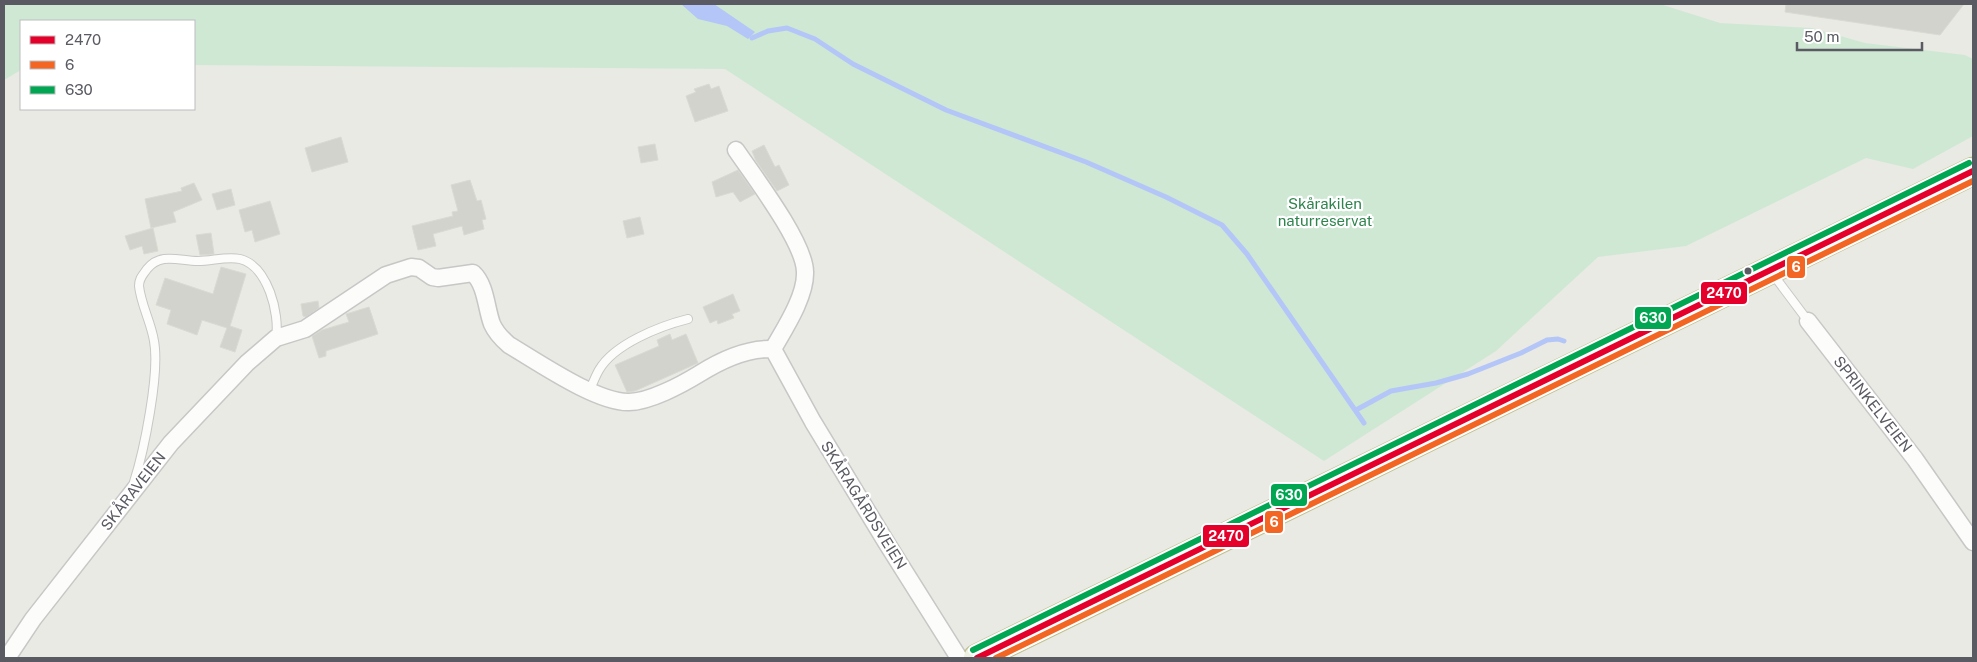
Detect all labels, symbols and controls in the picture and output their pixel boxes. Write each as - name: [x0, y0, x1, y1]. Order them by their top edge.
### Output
- legend: [20, 20, 195, 110]
- scale bar: [1797, 20, 1922, 52]
- text: 50 m: [1804, 28, 1839, 45]
- text: 2470: [65, 31, 101, 48]
- text: 6: [65, 56, 74, 73]
- text: 630: [65, 81, 93, 98]
- park label: Skårakilen naturreservat: [1278, 195, 1372, 229]
- line badge: 6: [1786, 255, 1806, 279]
- text: 6: [1791, 259, 1801, 275]
- unlabelled marker: [1743, 266, 1753, 276]
- line badge: 2470: [1700, 281, 1748, 305]
- text: 2470: [1706, 285, 1742, 301]
- line badge: 630: [1634, 306, 1672, 330]
- text: 630: [1639, 310, 1667, 326]
- street label: SPRINKELVEIEN: [1830, 353, 1916, 455]
- street label: SKÅRAGÅRDSVEIEN: [818, 437, 911, 572]
- street label: SKÅRAVEIEN: [96, 448, 169, 534]
- line badge: 630: [1270, 483, 1308, 507]
- text: 630: [1275, 487, 1303, 503]
- line badge: 6: [1264, 510, 1284, 534]
- text: 6: [1269, 514, 1279, 530]
- line badge: 2470: [1202, 524, 1250, 548]
- text: 2470: [1208, 528, 1244, 544]

